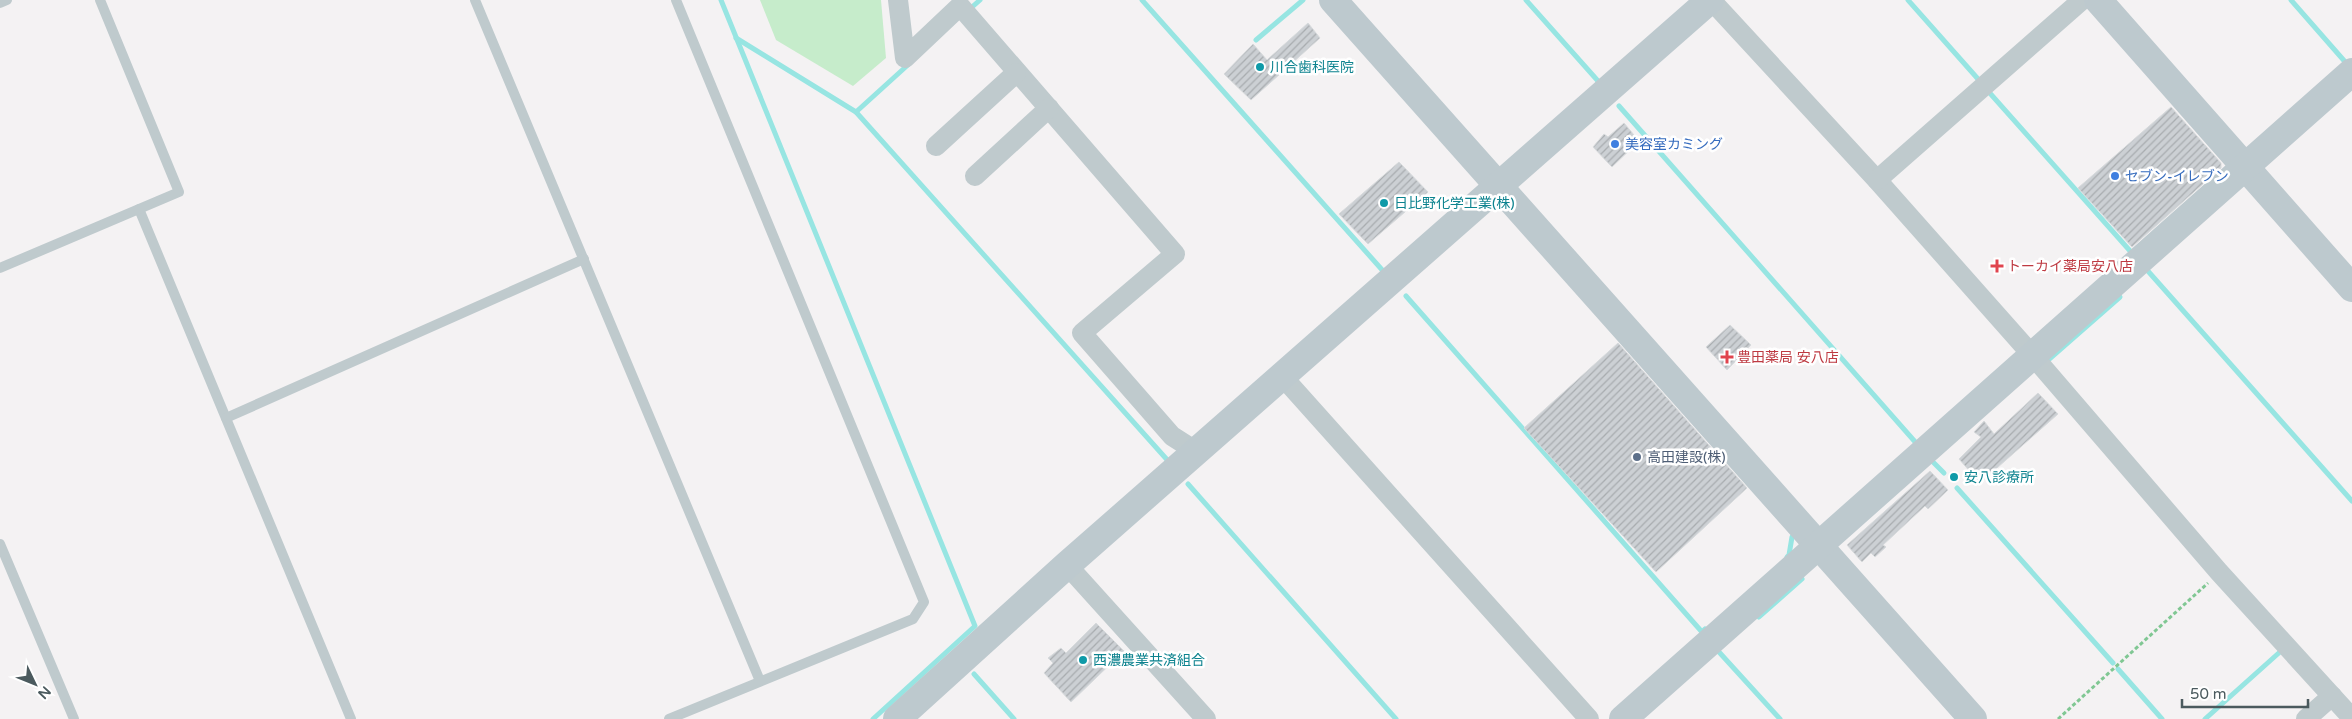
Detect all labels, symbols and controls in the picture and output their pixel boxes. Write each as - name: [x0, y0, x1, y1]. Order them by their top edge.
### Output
- place label: 川合歯科医院: [1270, 59, 1354, 76]
- marker: 川合歯科医院: [1254, 61, 1266, 73]
- place label: 美容室カミング: [1625, 136, 1723, 153]
- marker: 美容室カミング: [1609, 138, 1621, 150]
- place label: セブン-イレブン: [2125, 168, 2229, 185]
- marker: セブン-イレブン: [2109, 170, 2121, 182]
- place label: 日比野化学工業(株): [1394, 195, 1515, 212]
- marker: 日比野化学工業(株): [1378, 197, 1390, 209]
- place label: トーカイ薬局安八店: [2007, 258, 2133, 275]
- marker: トーカイ薬局安八店: [1991, 260, 2003, 272]
- place label: 豊田薬局 安八店: [1737, 349, 1839, 366]
- marker: 豊田薬局 安八店: [1721, 351, 1733, 363]
- place label: 高田建設(株): [1647, 449, 1726, 466]
- marker: 高田建設(株): [1631, 451, 1643, 463]
- place label: 安八診療所: [1964, 469, 2034, 486]
- marker: 安八診療所: [1948, 471, 1960, 483]
- place label: 西濃農業共済組合: [1093, 652, 1205, 669]
- marker: 西濃農業共済組合: [1077, 654, 1089, 666]
- north arrow: [10, 659, 60, 709]
- scale bar: [2182, 676, 2308, 708]
- text: N: [34, 683, 54, 702]
- text: 50 m: [2190, 685, 2227, 703]

